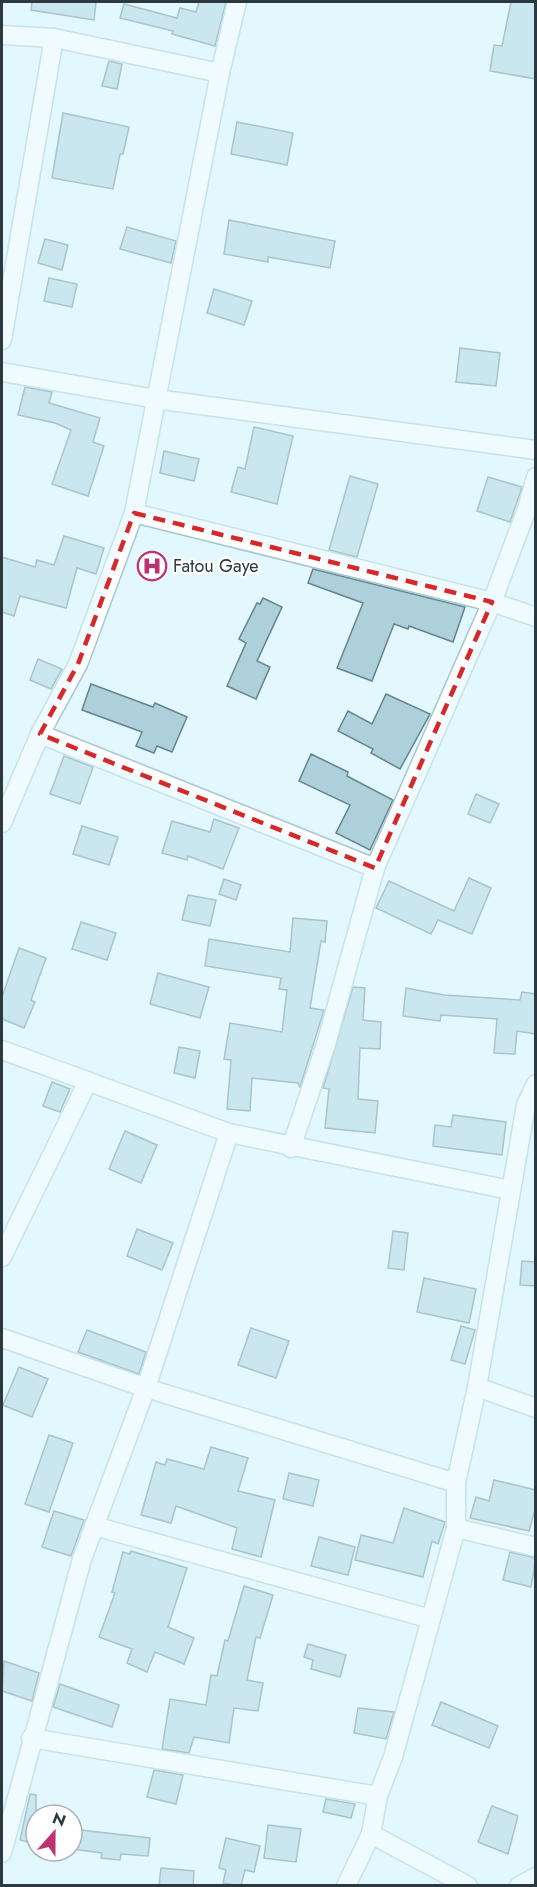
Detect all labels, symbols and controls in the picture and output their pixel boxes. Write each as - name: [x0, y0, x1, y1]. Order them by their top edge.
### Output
- hospital icon: Fatou Gaye: [136, 550, 168, 582]
- place label: Fatou Gaye: [173, 553, 259, 579]
- north arrow: [24, 1803, 84, 1863]
- text: N: [49, 1806, 69, 1832]

